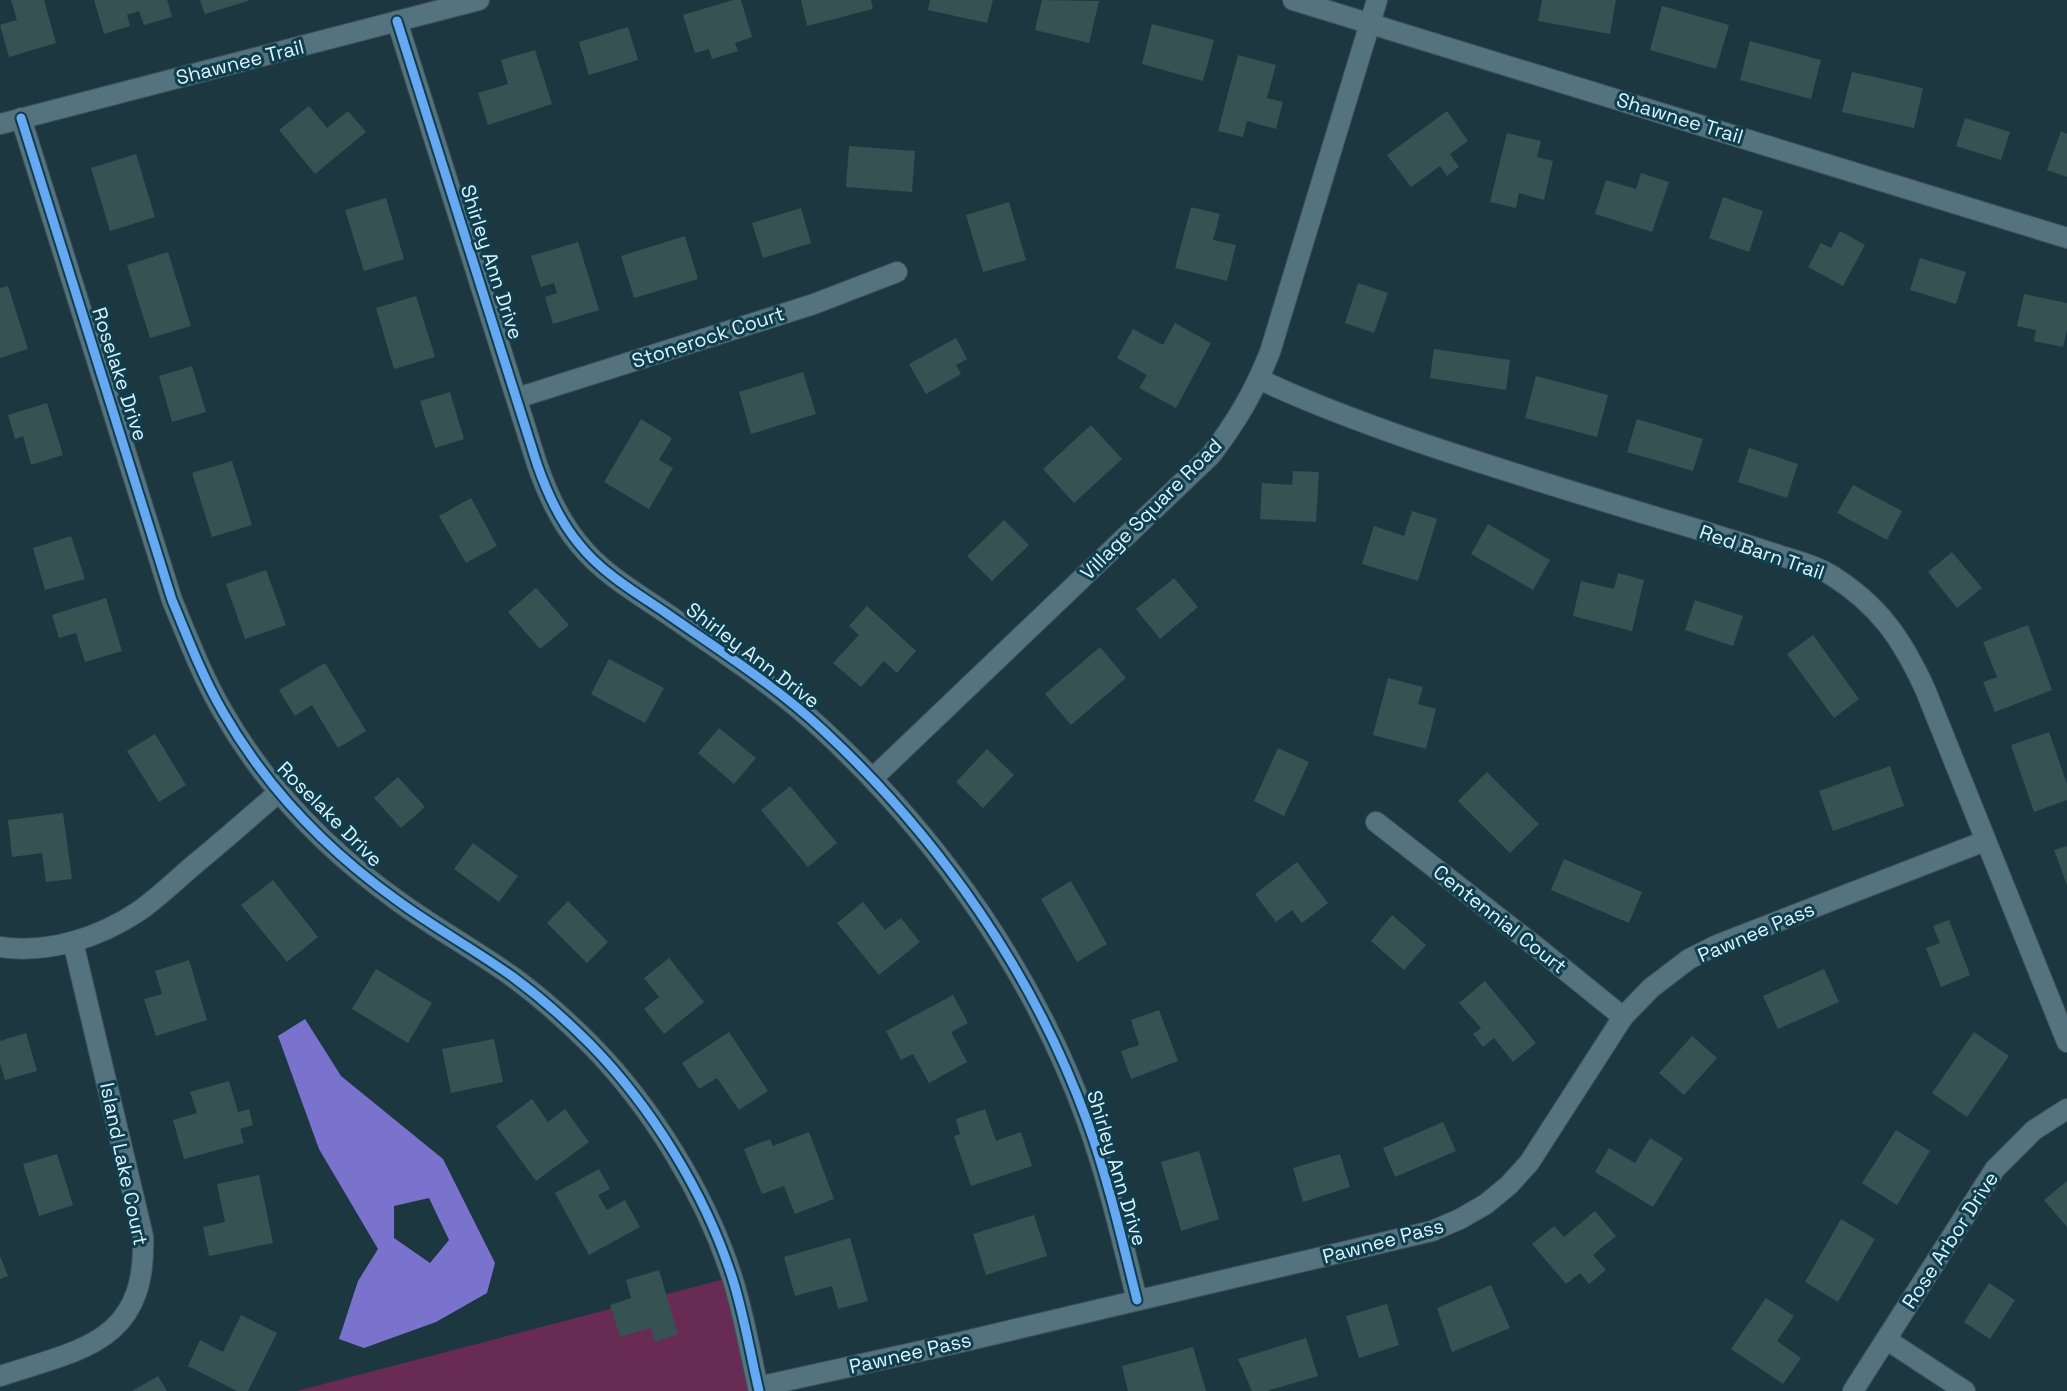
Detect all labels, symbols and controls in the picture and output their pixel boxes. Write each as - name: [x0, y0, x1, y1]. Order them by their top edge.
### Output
- street label: Shawnee Trail: [173, 34, 307, 90]
- street label: Shawnee Trail: [1613, 86, 1747, 150]
- street label: Shirley Ann Drive: [455, 181, 529, 343]
- street label: Stonerock Court: [628, 300, 788, 374]
- street label: Roselake Drive: [86, 304, 154, 444]
- street label: Village Square Road: [1075, 433, 1227, 585]
- street label: Red Barn Trail: [1696, 518, 1828, 586]
- street label: Shirley Ann Drive: [681, 596, 825, 714]
- street label: Roselake Drive: [272, 756, 388, 872]
- street label: Centennial Court: [1428, 859, 1572, 979]
- street label: Pawnee Pass: [1694, 896, 1818, 968]
- street label: Island Lake Court: [94, 1080, 154, 1248]
- street label: Shirley Ann Drive: [1081, 1087, 1153, 1249]
- street label: Rose Arbor Drive: [1896, 1167, 2004, 1313]
- street label: Pawnee Pass: [1320, 1212, 1446, 1270]
- street label: Pawnee Pass: [846, 1326, 974, 1380]

